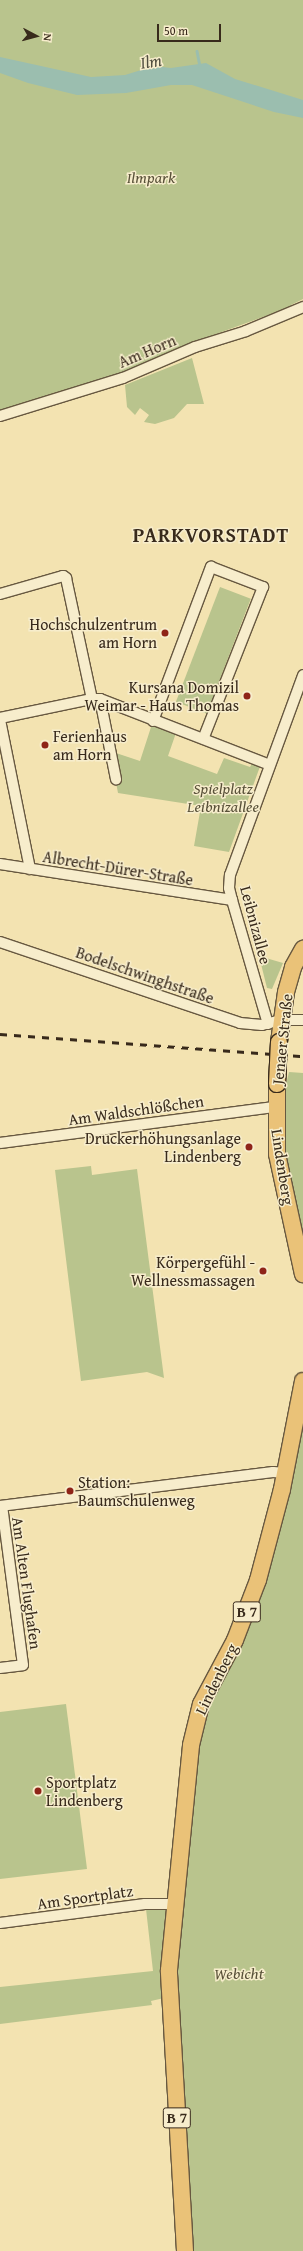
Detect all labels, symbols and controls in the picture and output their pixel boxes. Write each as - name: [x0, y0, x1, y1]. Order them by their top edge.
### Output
- north arrow: [16, 16, 56, 56]
- scale bar: [159, 16, 223, 42]
- text: 50 m: [164, 22, 188, 39]
- text: N: [40, 33, 56, 42]
- water label: Ilm: [139, 49, 163, 73]
- park label: Ilmpark: [127, 167, 175, 187]
- street label: Am Horn: [115, 330, 179, 372]
- district label: PARKVORSTADT: [133, 522, 289, 546]
- place label: Hochschulzentrum am Horn: [30, 614, 157, 652]
- marker: Hochschulzentrum am Horn: [160, 628, 170, 638]
- place label: Kursana Domizil Weimar - Haus Thomas: [84, 677, 239, 715]
- marker: Kursana Domizil Weimar - Haus Thomas: [242, 691, 252, 701]
- place label: Ferienhaus am Horn: [53, 726, 127, 764]
- marker: Ferienhaus am Horn: [40, 740, 50, 750]
- park label: Spielplatz Leibnizallee: [187, 778, 259, 816]
- street label: Albrecht-Dürer-Straße: [41, 847, 195, 889]
- street label: Leibnizallee: [236, 884, 276, 966]
- street label: Bodelschwinghstraße: [73, 942, 217, 1008]
- street label: Jenaer Straße: [268, 993, 296, 1085]
- street label: Am Waldschlößchen: [67, 1091, 205, 1129]
- place label: Druckerhöhungsanlage Lindenberg: [85, 1128, 241, 1166]
- street label: Lindenberg: [268, 1128, 298, 1206]
- marker: Druckerhöhungsanlage Lindenberg: [244, 1142, 254, 1152]
- place label: Körpergefühl - Wellnessmassagen: [131, 1252, 255, 1290]
- marker: Körpergefühl - Wellnessmassagen: [258, 1266, 268, 1276]
- place label: Station: Baumschulenweg: [78, 1472, 195, 1510]
- marker: Station: Baumschulenweg: [65, 1486, 75, 1496]
- street label: Am Alten Flughafen: [8, 1516, 46, 1650]
- road number: B 7: [232, 1599, 262, 1625]
- street label: Lindenberg: [191, 1640, 241, 1718]
- place label: Sportplatz Lindenberg: [46, 1772, 123, 1810]
- marker: Sportplatz Lindenberg: [33, 1786, 43, 1796]
- street label: Am Sportplatz: [36, 1881, 134, 1913]
- park label: Webicht: [214, 1963, 264, 1983]
- road number: B 7: [162, 2105, 192, 2131]

